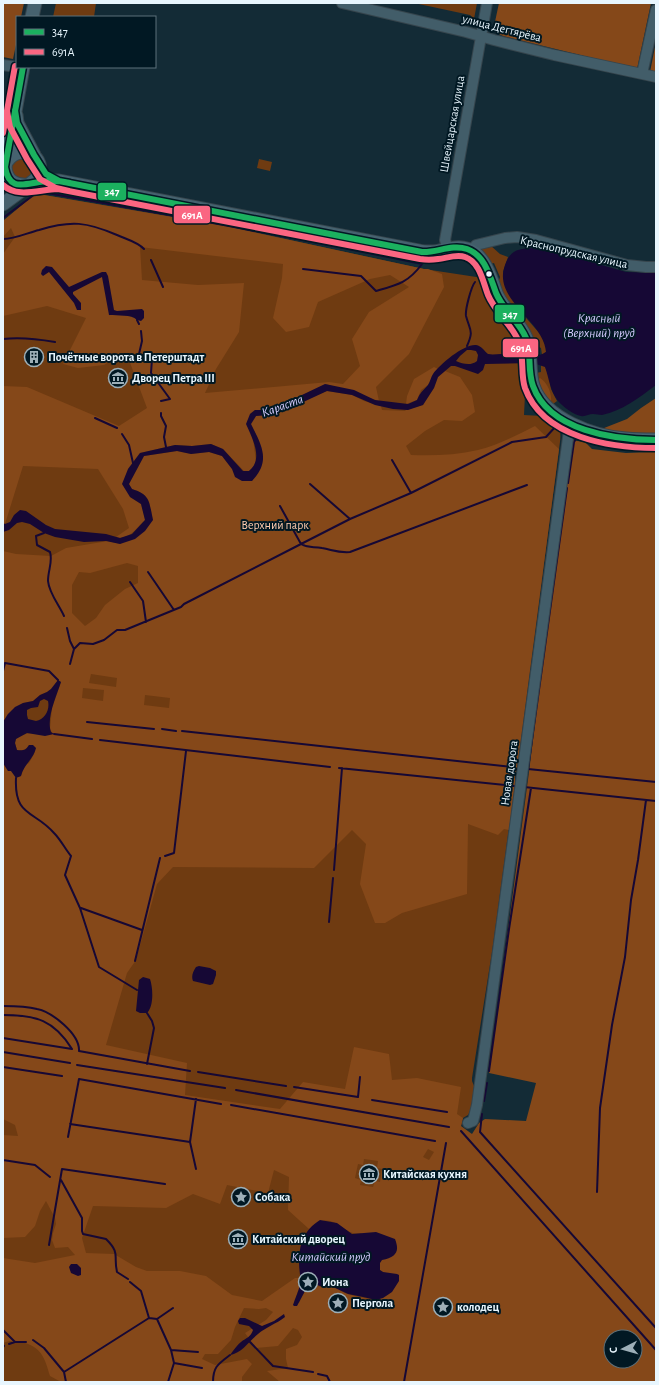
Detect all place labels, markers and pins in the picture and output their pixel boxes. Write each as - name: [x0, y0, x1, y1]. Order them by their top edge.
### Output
- unlabelled marker: [484, 269, 494, 279]
- building icon: Почётные ворота в Петерштадт: [23, 346, 45, 368]
- place label: Почётные ворота в Петерштадт: [48, 351, 204, 363]
- museum icon: Дворец Петра III: [107, 367, 129, 389]
- place label: Дворец Петра III: [132, 372, 215, 384]
- museum icon: Китайская кухня: [358, 1163, 380, 1185]
- place label: Китайская кухня: [383, 1168, 467, 1181]
- place icon: Собака: [230, 1186, 252, 1208]
- place label: Собака: [255, 1191, 291, 1203]
- museum icon: Китайский дворец: [227, 1228, 249, 1250]
- place label: Китайский дворец: [252, 1233, 345, 1245]
- place icon: Иона: [297, 1271, 319, 1293]
- place label: Иона: [322, 1276, 349, 1288]
- place icon: Пергола: [327, 1292, 349, 1314]
- place icon: колодец: [432, 1296, 454, 1318]
- place label: Пергола: [352, 1297, 394, 1309]
- place label: колодец: [457, 1301, 499, 1313]

